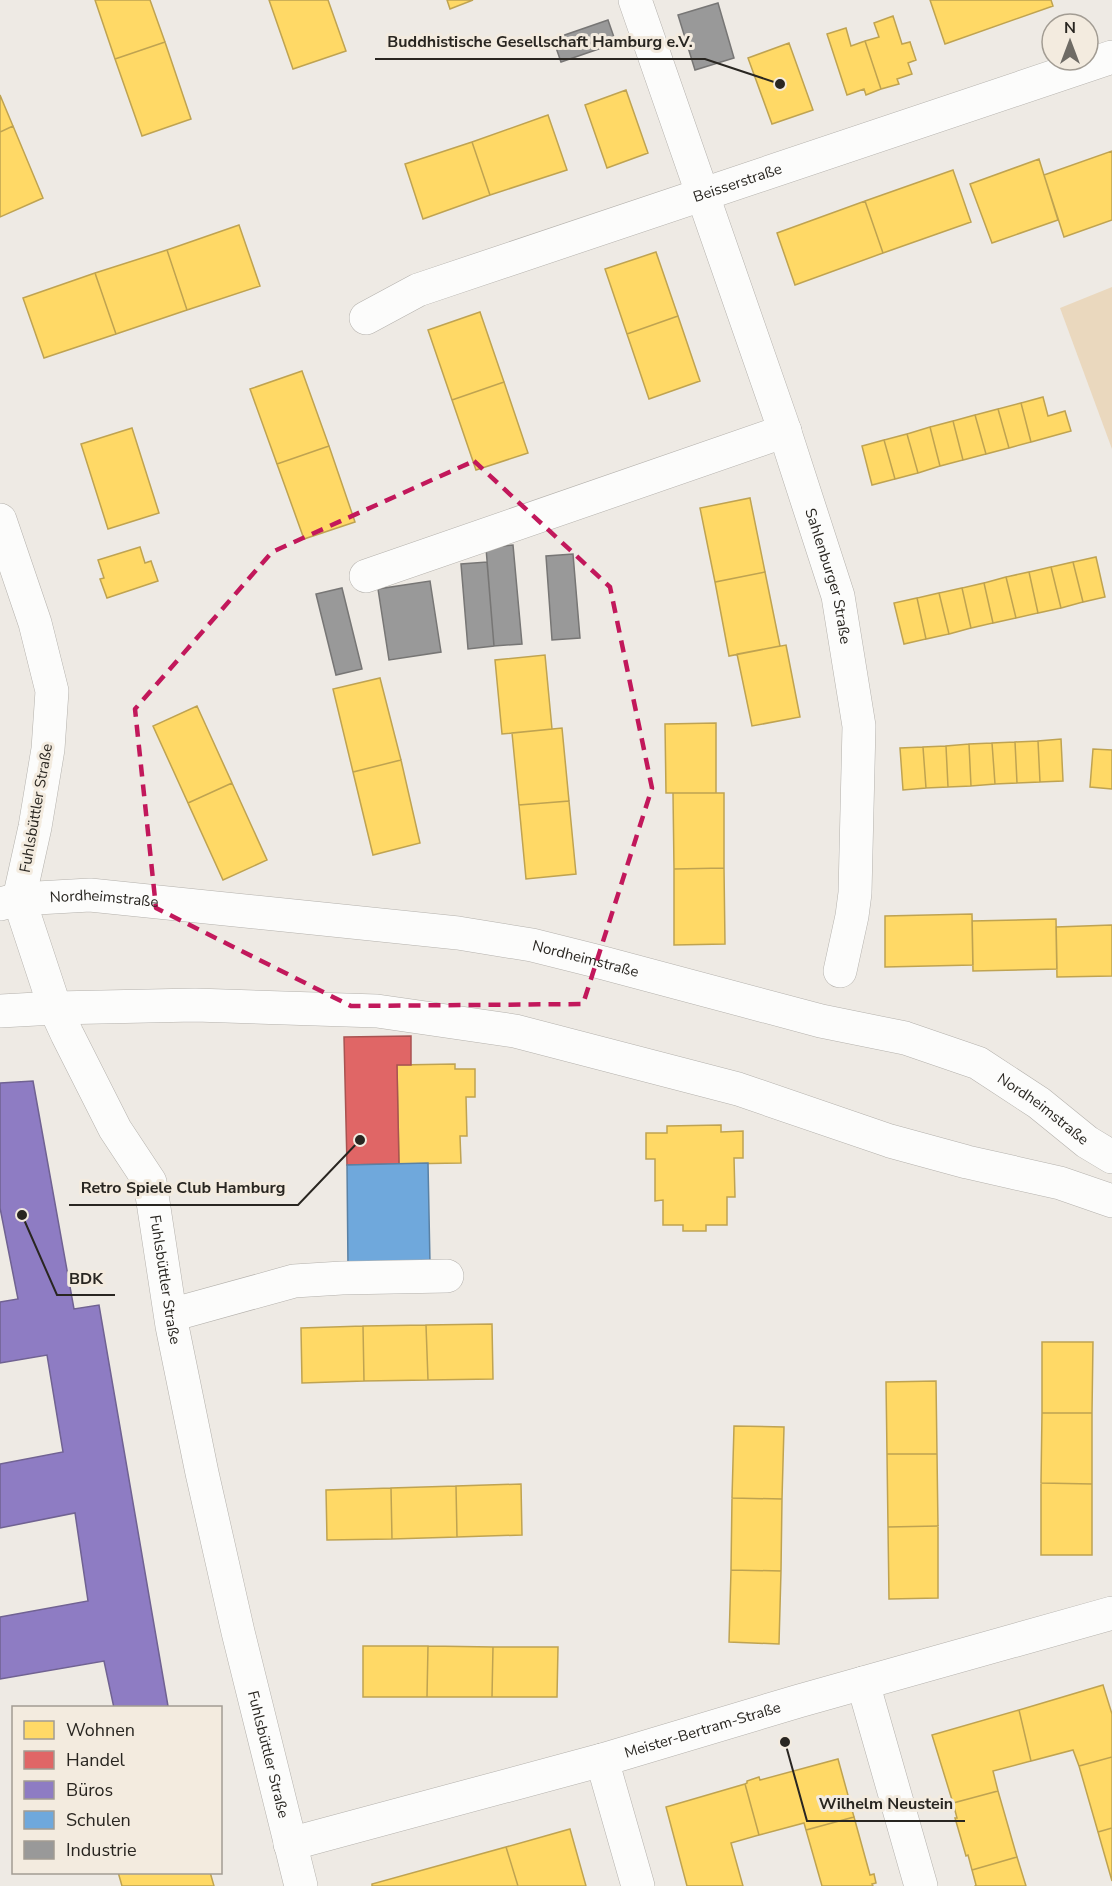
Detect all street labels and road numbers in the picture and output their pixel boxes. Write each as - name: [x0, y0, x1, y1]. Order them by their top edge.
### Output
- street label: Beisserstraße: [691, 159, 784, 207]
- street label: Sahlenburger Straße: [800, 506, 856, 645]
- street label: Fuhlsbüttler Straße: [15, 742, 57, 874]
- street label: Nordheimstraße: [49, 885, 160, 912]
- street label: Nordheimstraße: [530, 935, 641, 982]
- street label: Nordheimstraße: [993, 1068, 1093, 1149]
- street label: Fuhlsbüttler Straße: [145, 1214, 185, 1346]
- street label: Fuhlsbüttler Straße: [243, 1689, 294, 1820]
- street label: Meister-Bertram-Straße: [622, 1697, 783, 1763]

